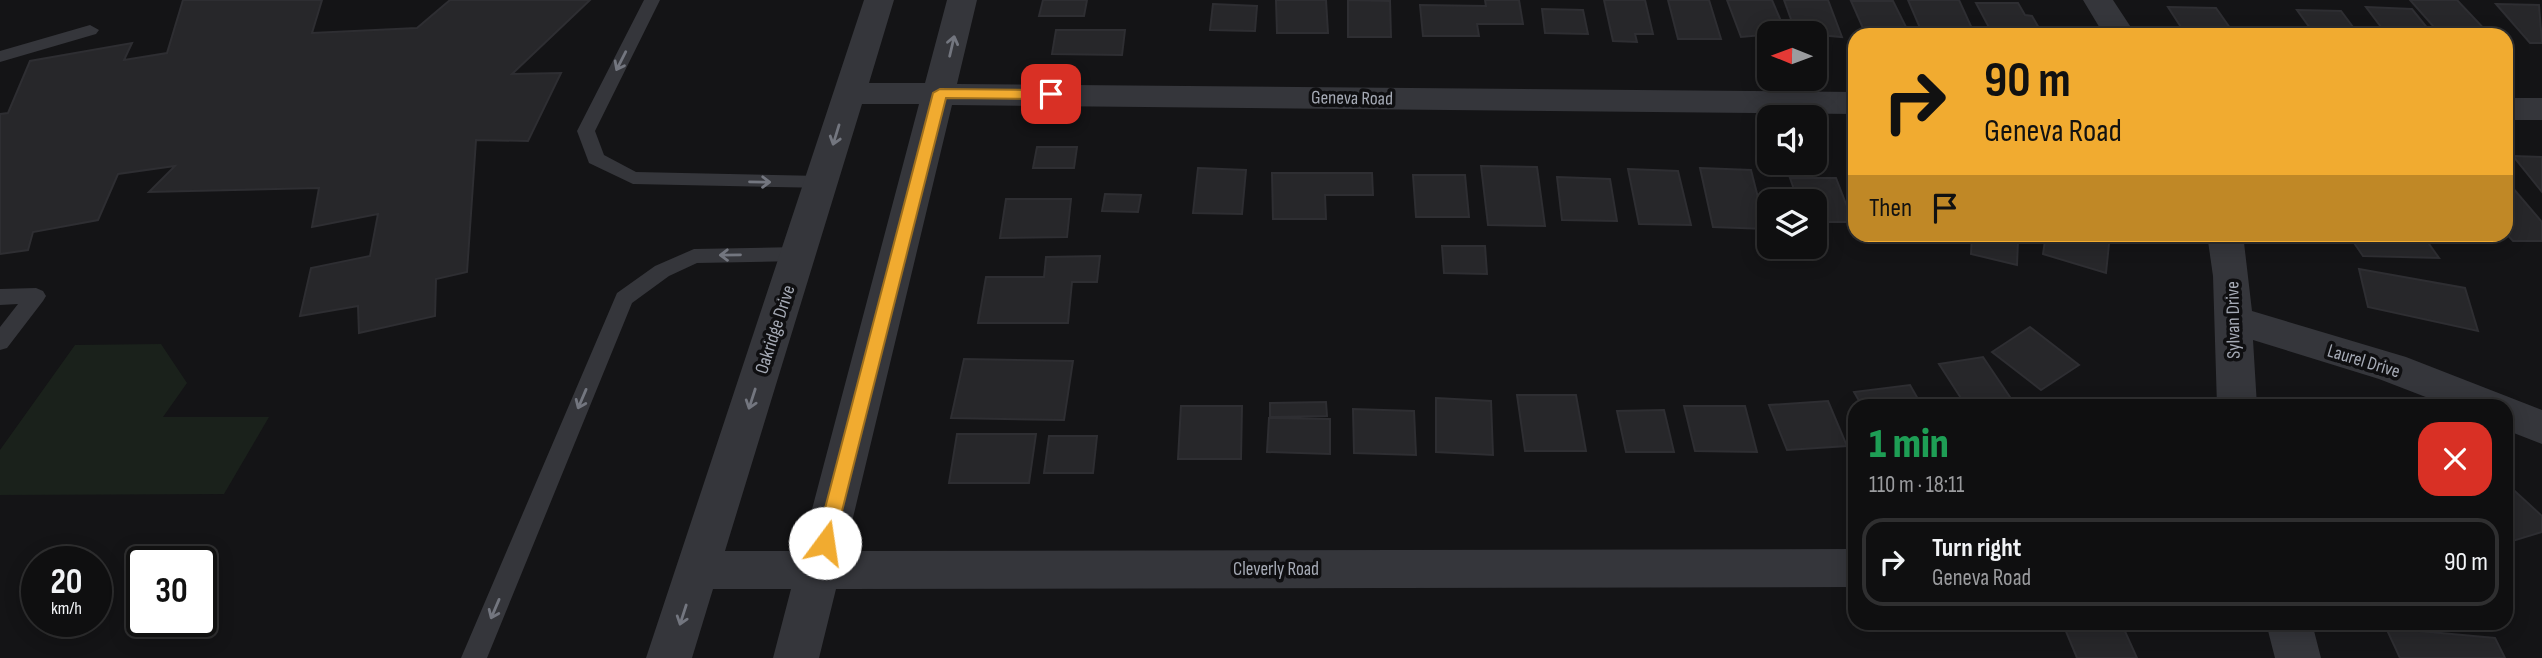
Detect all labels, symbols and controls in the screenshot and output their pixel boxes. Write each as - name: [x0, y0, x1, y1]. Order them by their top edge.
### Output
- north arrow: [1757, 21, 1827, 91]
- map controls: [1757, 21, 1827, 259]
- one-way arrow: [945, 35, 959, 58]
- one-way arrow: [614, 50, 628, 71]
- text: 90 m: [1984, 52, 2071, 111]
- icon: right: [1869, 56, 1960, 147]
- pin: [1021, 64, 1081, 124]
- icon: arrive: [1032, 75, 1070, 113]
- street label: Geneva Road: [1311, 86, 1393, 111]
- button: sound: [1757, 105, 1827, 175]
- text: Geneva Road: [1984, 112, 2122, 151]
- one-way arrow: [829, 124, 842, 146]
- one-way arrow: [748, 175, 771, 189]
- button: layers: [1757, 189, 1827, 259]
- icon: arrive: [1926, 189, 1964, 227]
- text: Then: [1869, 193, 1912, 224]
- one-way arrow: [719, 249, 742, 262]
- street label: Sylvan Drive: [2221, 281, 2246, 359]
- street label: Oakridge Drive: [750, 282, 801, 377]
- street label: Laurel Drive: [2324, 340, 2403, 383]
- one-way arrow: [745, 387, 758, 409]
- one-way arrow: [575, 388, 588, 409]
- text: 1 min: [1869, 419, 1949, 470]
- button: close: [2418, 422, 2492, 496]
- text: 110 m · 18:11: [1869, 471, 1964, 499]
- position arrow: [788, 506, 862, 580]
- text: Turn right: [1932, 533, 2021, 564]
- icon: right: [1873, 543, 1911, 581]
- speed limit sign: 30: [126, 546, 217, 637]
- text: 90 m: [2444, 547, 2488, 578]
- street label: Cleverly Road: [1233, 558, 1319, 581]
- text: 20: [51, 561, 83, 604]
- text: Geneva Road: [1932, 564, 2031, 592]
- text: km/h: [51, 598, 82, 619]
- one-way arrow: [487, 598, 500, 619]
- one-way arrow: [676, 604, 688, 626]

